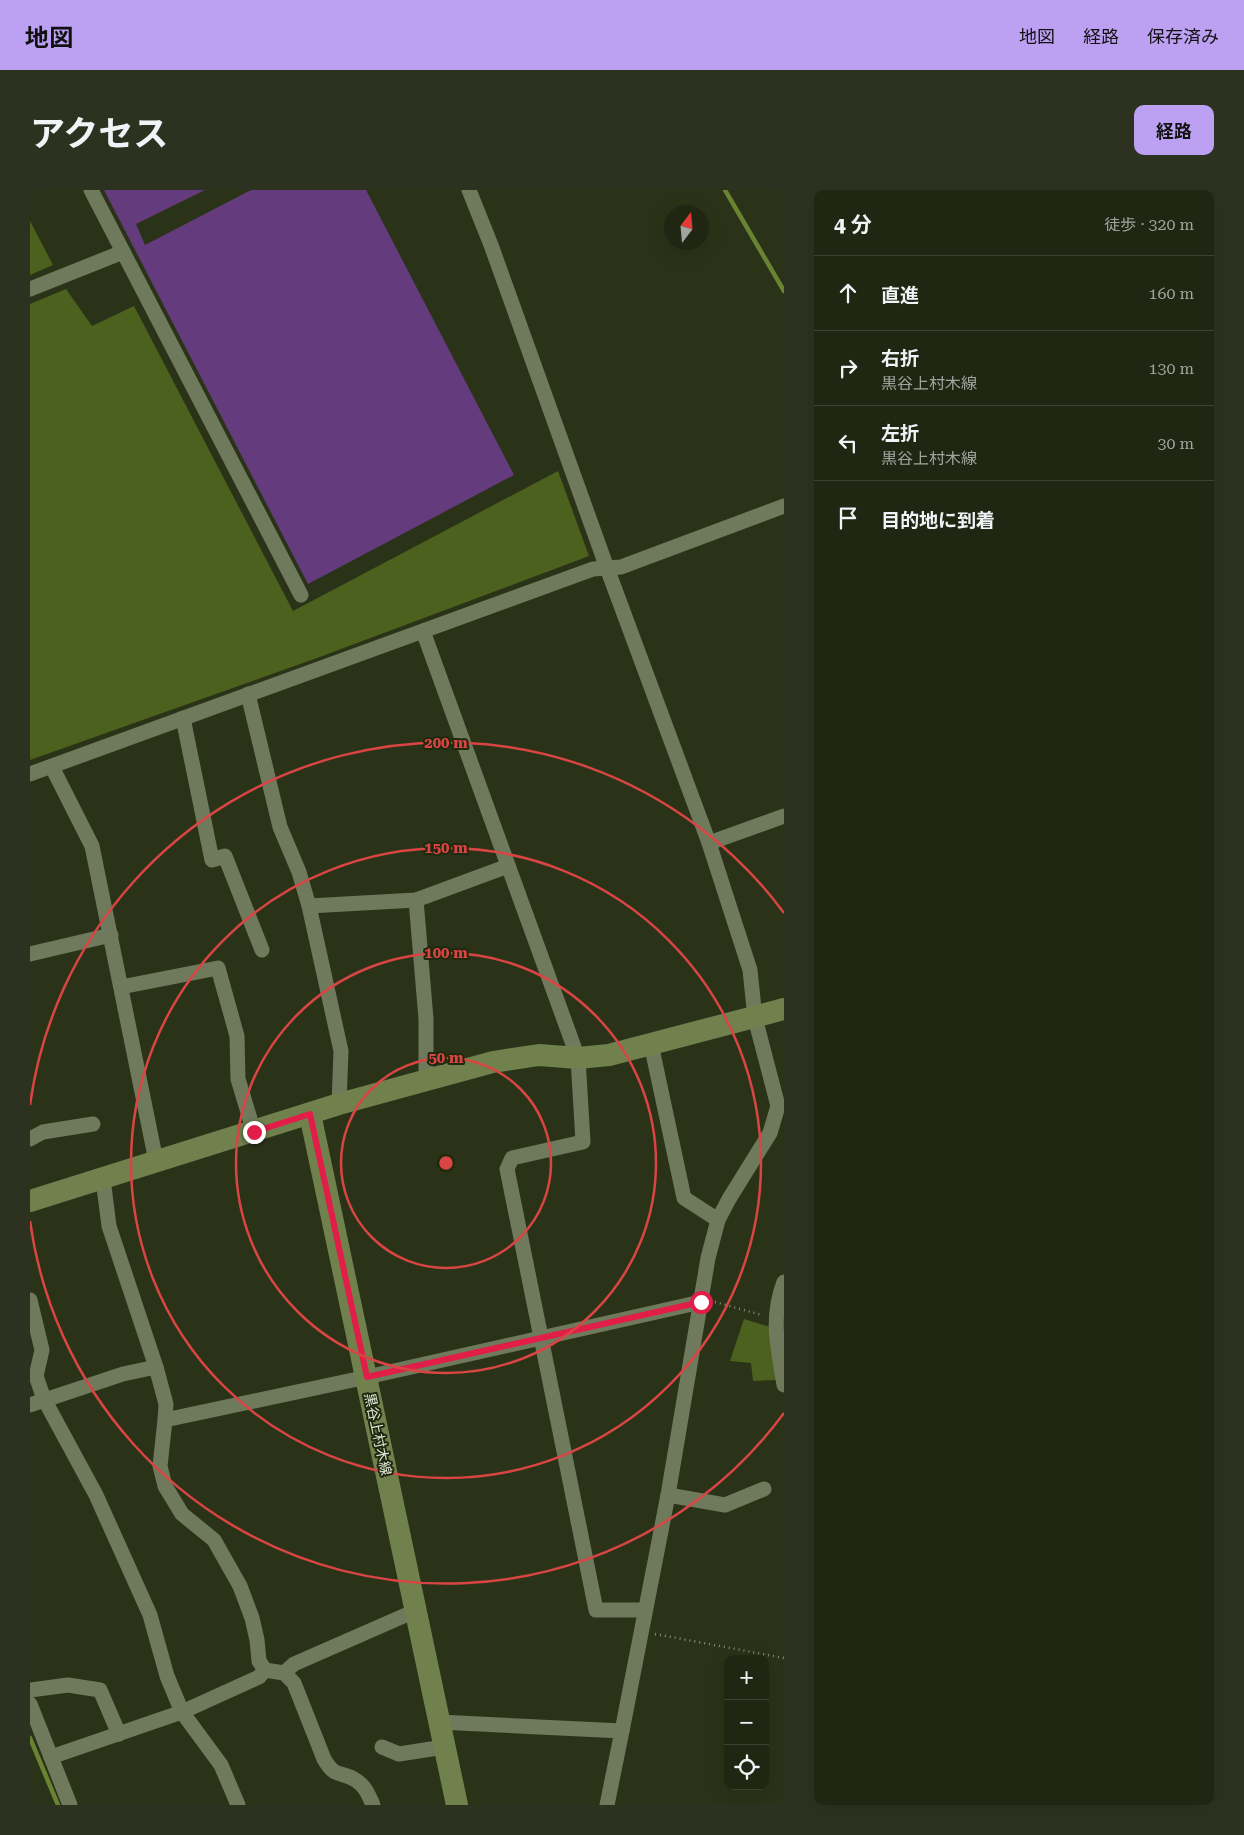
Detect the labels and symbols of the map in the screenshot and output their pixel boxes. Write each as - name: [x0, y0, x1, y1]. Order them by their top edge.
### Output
- north arrow: [664, 205, 709, 250]
- text: 200 m: [424, 734, 468, 752]
- text: 150 m: [424, 839, 468, 857]
- text: 100 m: [424, 944, 468, 962]
- text: 50 m: [428, 1049, 464, 1067]
- route end: [243, 1121, 266, 1144]
- centre of rings: [437, 1154, 455, 1172]
- route start: [690, 1291, 713, 1314]
- street label: 黒谷上村木線: [361, 1391, 395, 1477]

